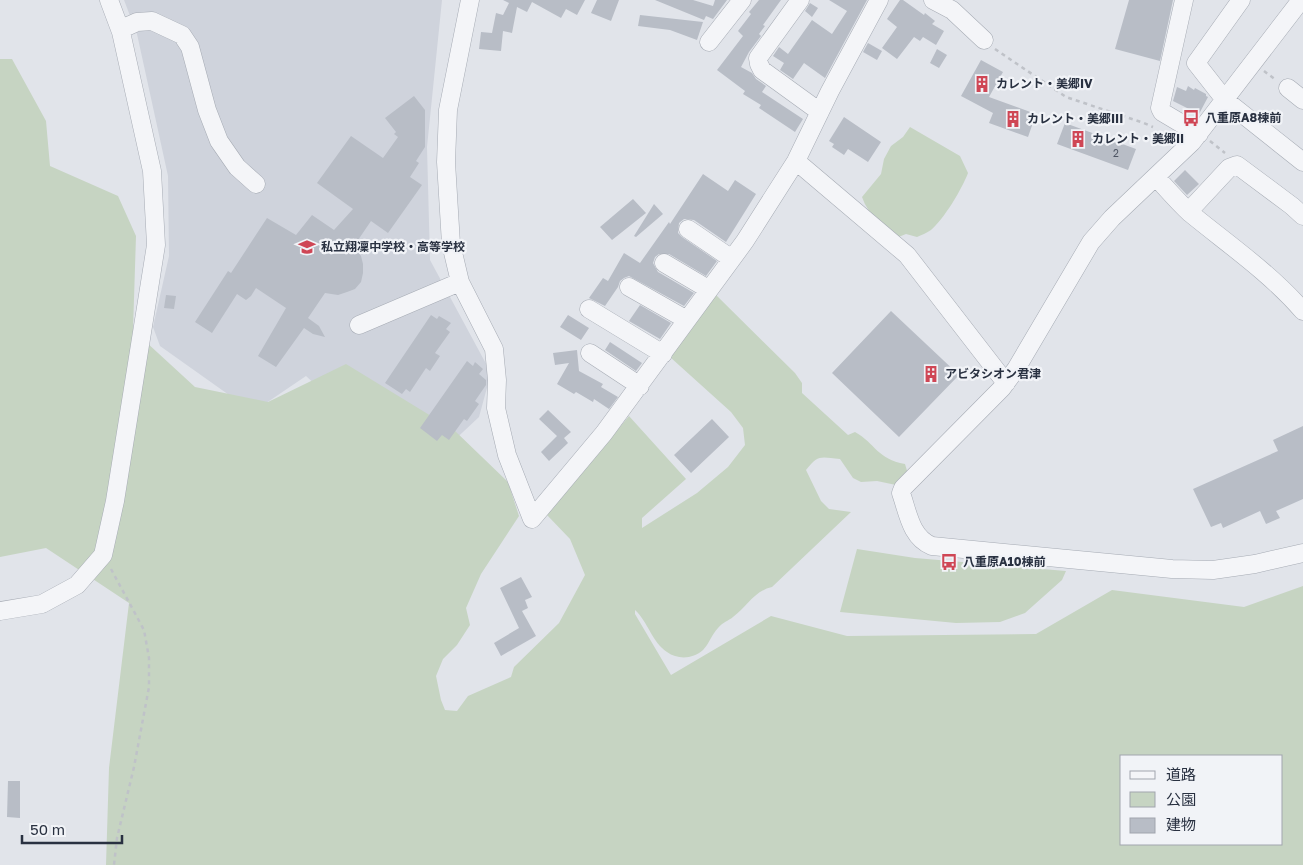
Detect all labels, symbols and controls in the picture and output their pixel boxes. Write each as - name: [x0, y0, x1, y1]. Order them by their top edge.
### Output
- building icon: カレント・美郷IV: [972, 74, 992, 94]
- place label: カレント・美郷IV: [996, 76, 1093, 91]
- bus stop icon: 八重原A8棟前: [1181, 108, 1201, 128]
- building icon: カレント・美郷III: [1003, 109, 1023, 129]
- place label: 八重原A8棟前: [1205, 110, 1281, 125]
- place label: カレント・美郷III: [1027, 111, 1123, 126]
- building icon: カレント・美郷II: [1068, 129, 1088, 149]
- place label: カレント・美郷II: [1092, 131, 1184, 146]
- house number: 2: [1113, 147, 1119, 159]
- school or university icon: 私立翔凜中学校・高等学校: [297, 237, 317, 257]
- place label: 私立翔凜中学校・高等学校: [321, 239, 465, 254]
- building icon: アビタシオン君津: [921, 364, 941, 384]
- place label: アビタシオン君津: [945, 366, 1041, 381]
- bus stop icon: 八重原A10棟前: [939, 552, 959, 572]
- place label: 八重原A10棟前: [963, 554, 1046, 569]
- legend: [1120, 755, 1283, 845]
- text: 道路: [1166, 765, 1196, 783]
- text: 公園: [1166, 790, 1196, 808]
- scale bar: [22, 812, 122, 844]
- text: 建物: [1166, 815, 1196, 833]
- text: 50 m: [30, 820, 65, 838]

